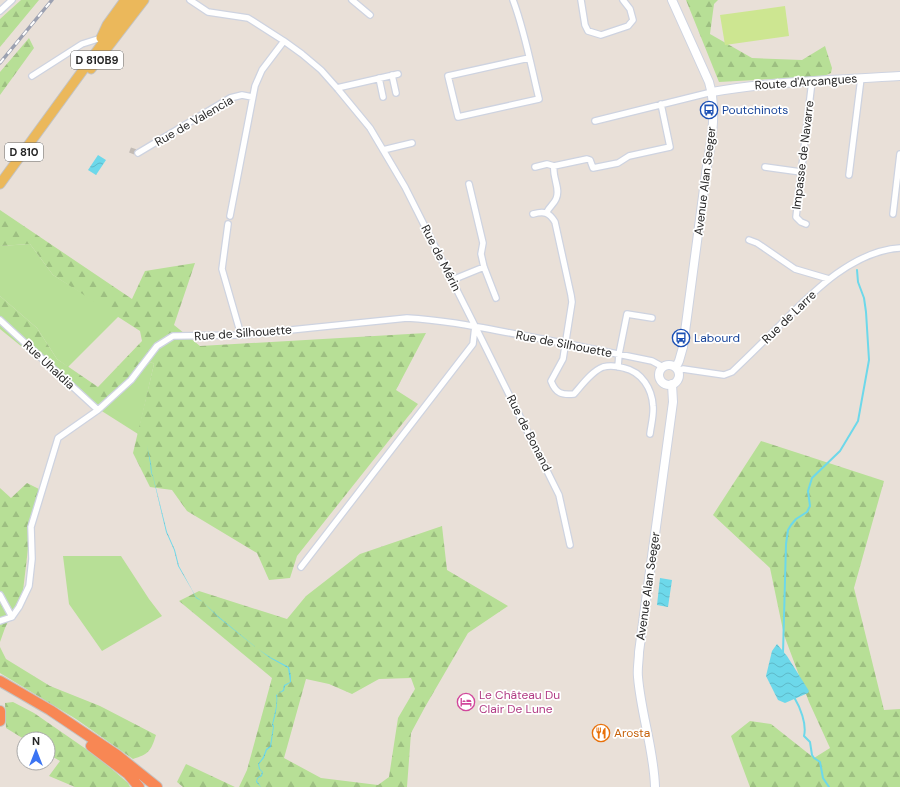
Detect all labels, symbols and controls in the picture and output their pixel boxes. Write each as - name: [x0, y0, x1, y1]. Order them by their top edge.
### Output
- road number: D 810B9: [71, 51, 123, 69]
- street label: Route d'Arcangues: [754, 70, 858, 94]
- street label: Rue de Valencia: [152, 92, 236, 150]
- street label: Impasse de Navarre: [788, 99, 818, 210]
- bus stop icon: Poutchinots: [699, 100, 719, 120]
- place label: Poutchinots: [722, 102, 788, 118]
- street label: Avenue Alan Seeger: [690, 125, 720, 236]
- road number: D 810: [5, 143, 43, 161]
- street label: Rue de Mérin: [417, 222, 465, 294]
- street label: Rue de Larre: [758, 287, 820, 347]
- street label: Rue de Silhouette: [194, 322, 292, 344]
- street label: Rue de Silhouette: [515, 327, 614, 361]
- bus stop icon: Labourd: [671, 328, 691, 348]
- place label: Labourd: [694, 330, 740, 346]
- street label: Rue Uhaldia: [20, 337, 78, 393]
- street label: Rue de Bonand: [503, 392, 555, 474]
- street label: Avenue Alan Seeger: [632, 530, 664, 641]
- place label: Le Château Du Clair De Lune: [479, 687, 560, 717]
- hotel icon: Le Château Du Clair De Lune: [456, 692, 476, 712]
- restaurant icon: Arosta: [591, 723, 611, 743]
- place label: Arosta: [614, 725, 650, 741]
- north arrow: [16, 731, 56, 771]
- text: N: [32, 734, 40, 748]

